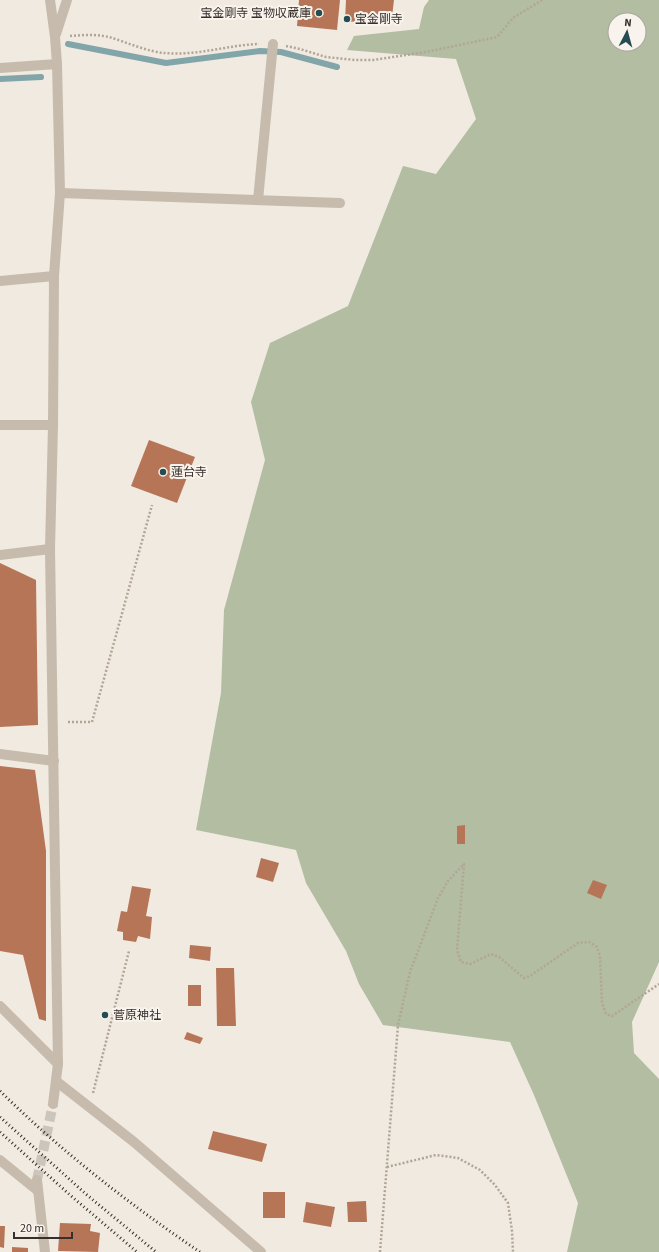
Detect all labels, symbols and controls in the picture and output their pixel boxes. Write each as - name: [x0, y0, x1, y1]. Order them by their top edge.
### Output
- place label: 宝金剛寺 宝物収蔵庫: [201, 5, 311, 22]
- marker: 宝金剛寺 宝物収蔵庫: [314, 8, 324, 18]
- place label: 宝金剛寺: [355, 11, 403, 28]
- north arrow: [607, 12, 647, 52]
- marker: 宝金剛寺: [342, 14, 352, 24]
- text: N: [624, 15, 632, 30]
- place label: 蓮台寺: [171, 464, 207, 481]
- marker: 蓮台寺: [158, 467, 168, 477]
- place label: 菅原神社: [113, 1007, 161, 1024]
- marker: 菅原神社: [100, 1010, 110, 1020]
- scale bar: [14, 1214, 72, 1240]
- text: 20 m: [20, 1220, 44, 1237]

